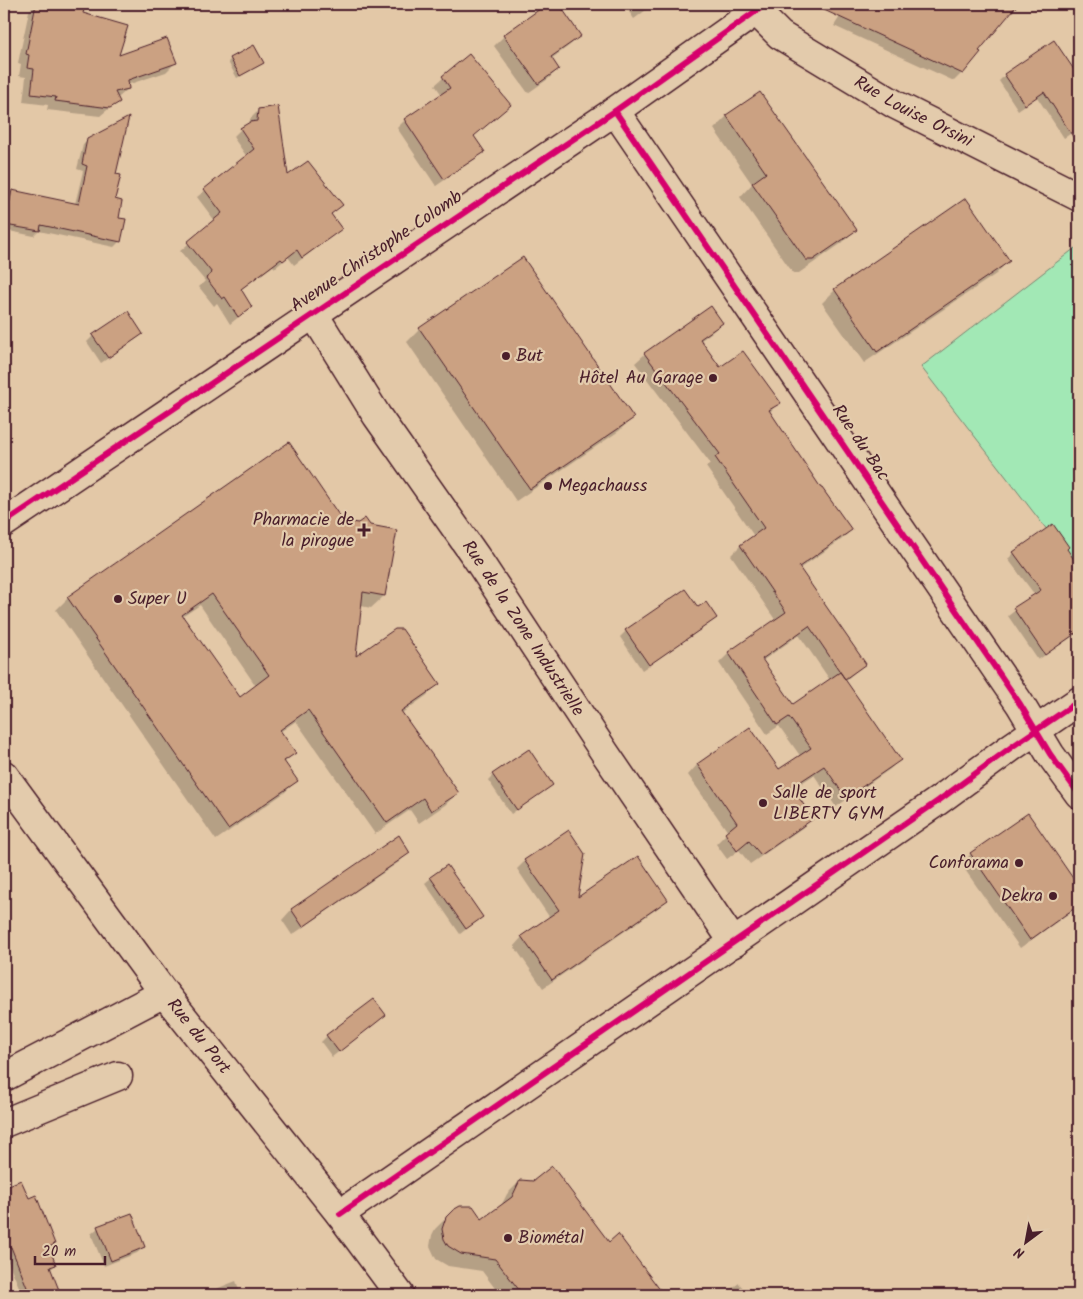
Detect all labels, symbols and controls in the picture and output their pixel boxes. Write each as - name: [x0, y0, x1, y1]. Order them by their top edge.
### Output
- street label: Rue Louise Orsini: [848, 68, 978, 156]
- street label: Avenue Christophe Colomb: [285, 183, 470, 321]
- place label: But: [516, 342, 544, 371]
- marker: But: [500, 350, 512, 362]
- place label: Hôtel Au Garage: [579, 364, 703, 393]
- marker: Hôtel Au Garage: [707, 372, 719, 384]
- street label: Rue du Bac: [824, 399, 896, 487]
- place label: Megachauss: [558, 472, 648, 501]
- marker: Megachauss: [542, 480, 554, 492]
- place label: Pharmacie de la pirogue: [253, 506, 354, 556]
- marker: Pharmacie de la pirogue: [358, 524, 370, 536]
- street label: Rue de la Zone Industrielle: [454, 534, 592, 722]
- place label: Super U: [128, 585, 187, 614]
- marker: Super U: [112, 593, 124, 605]
- place label: Salle de sport LIBERTY GYM: [773, 779, 884, 829]
- marker: Salle de sport LIBERTY GYM: [757, 797, 769, 809]
- place label: Conforama: [928, 849, 1009, 878]
- marker: Conforama: [1013, 857, 1025, 869]
- place label: Dekra: [1000, 882, 1043, 911]
- marker: Dekra: [1047, 890, 1059, 902]
- street label: Rue du Port: [159, 992, 239, 1082]
- north arrow: [1000, 1216, 1050, 1266]
- place label: Biométal: [518, 1224, 585, 1253]
- marker: Biométal: [502, 1232, 514, 1244]
- scale bar: [35, 1234, 105, 1266]
- text: 20 m: [42, 1240, 76, 1264]
- text: N: [1010, 1240, 1029, 1264]

